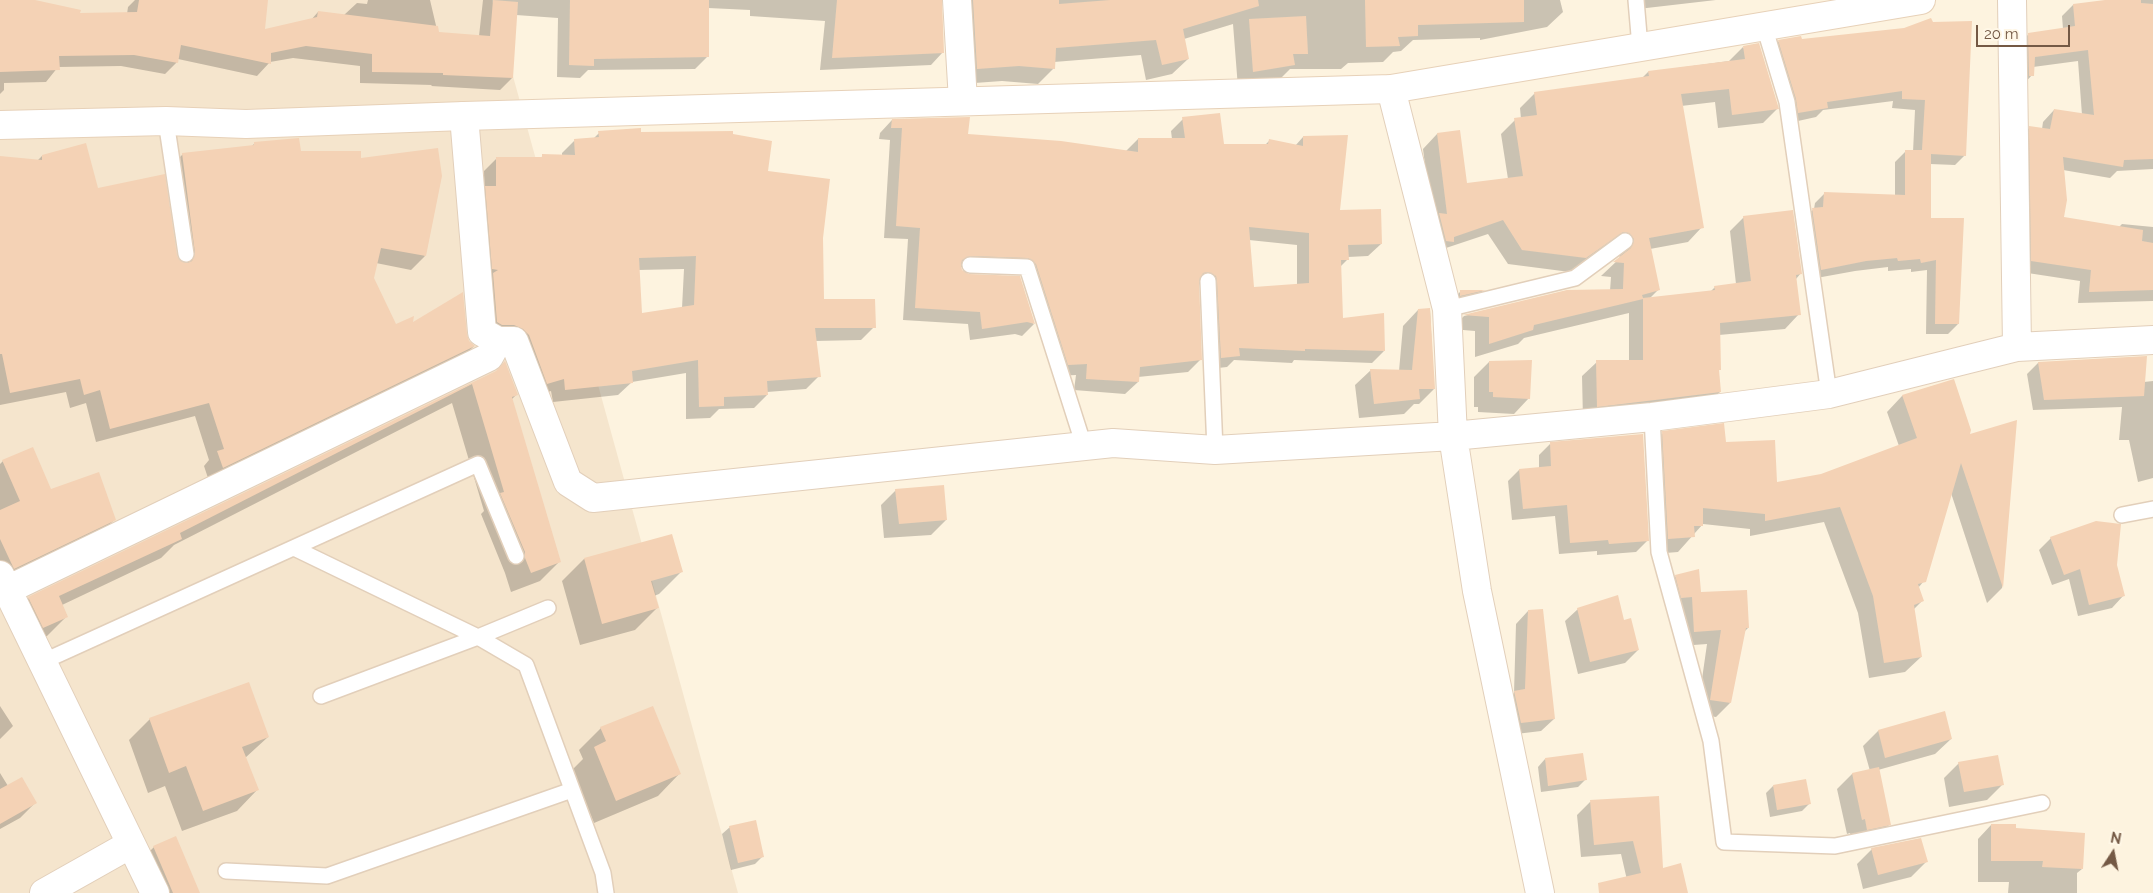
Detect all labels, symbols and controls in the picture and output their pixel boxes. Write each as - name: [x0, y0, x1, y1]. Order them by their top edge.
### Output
- scale bar: [1978, 15, 2072, 47]
- text: 20 m: [1984, 25, 2019, 43]
- north arrow: [2088, 828, 2138, 878]
- text: N: [2109, 829, 2123, 847]

